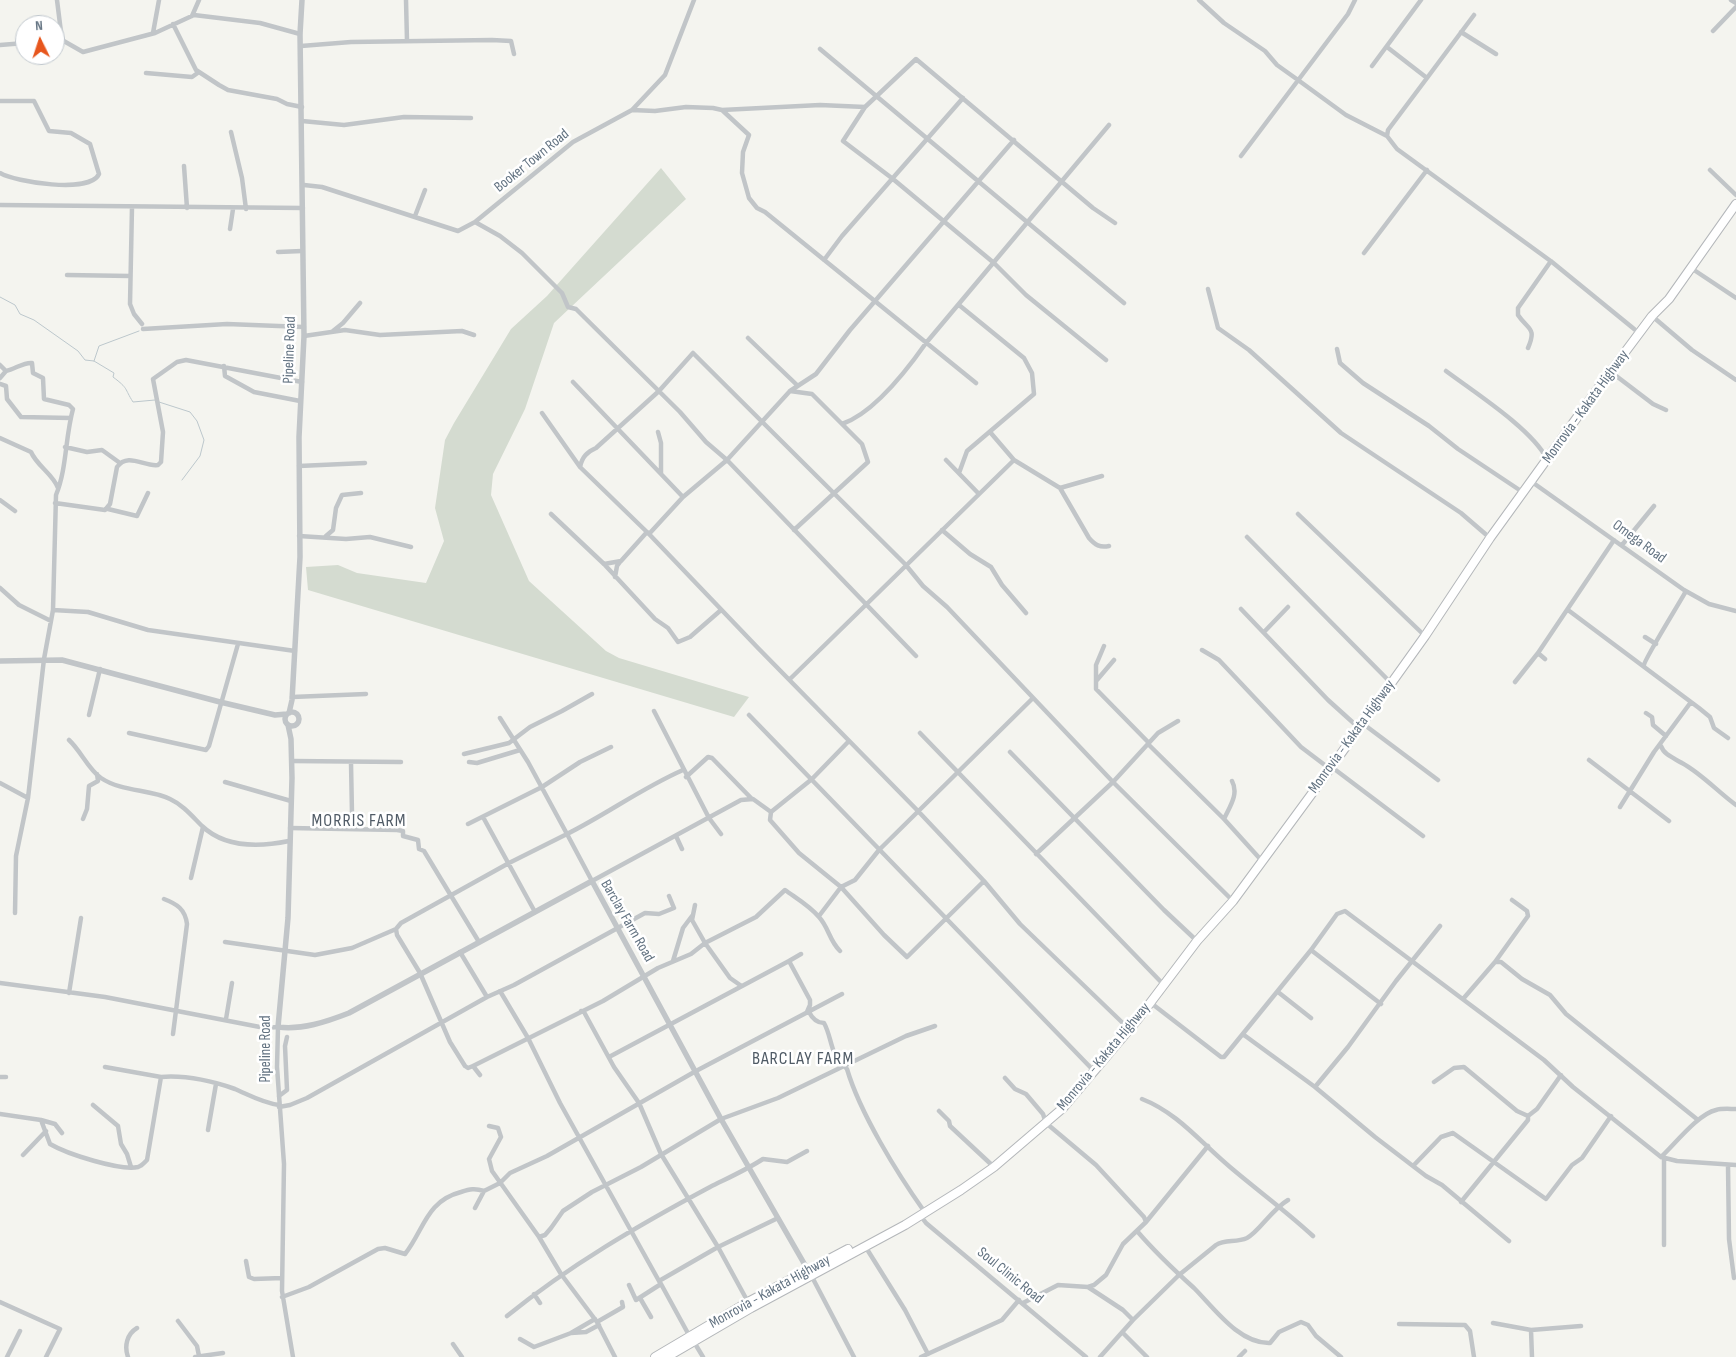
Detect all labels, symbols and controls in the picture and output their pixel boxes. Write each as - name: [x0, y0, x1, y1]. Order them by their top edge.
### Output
- north arrow: [15, 15, 65, 65]
- text: N: [35, 17, 43, 34]
- street label: Booker Town Road: [491, 125, 573, 197]
- street label: Pipeline Road: [280, 316, 300, 384]
- street label: Monrovia - Kakata Highway: [1539, 347, 1633, 467]
- street label: Omega Road: [1609, 516, 1669, 568]
- street label: Monrovia - Kakata Highway: [1305, 677, 1399, 797]
- district label: MORRIS FARM: [310, 810, 408, 832]
- street label: Barclay Farm Road: [596, 877, 658, 965]
- street label: Monrovia - Kakata Highway: [1054, 999, 1154, 1115]
- street label: Pipeline Road: [257, 1015, 275, 1083]
- district label: BARCLAY FARM: [750, 1048, 856, 1070]
- street label: Soul Clinic Road: [973, 1244, 1047, 1308]
- street label: Monrovia - Kakata Highway: [706, 1251, 834, 1333]

